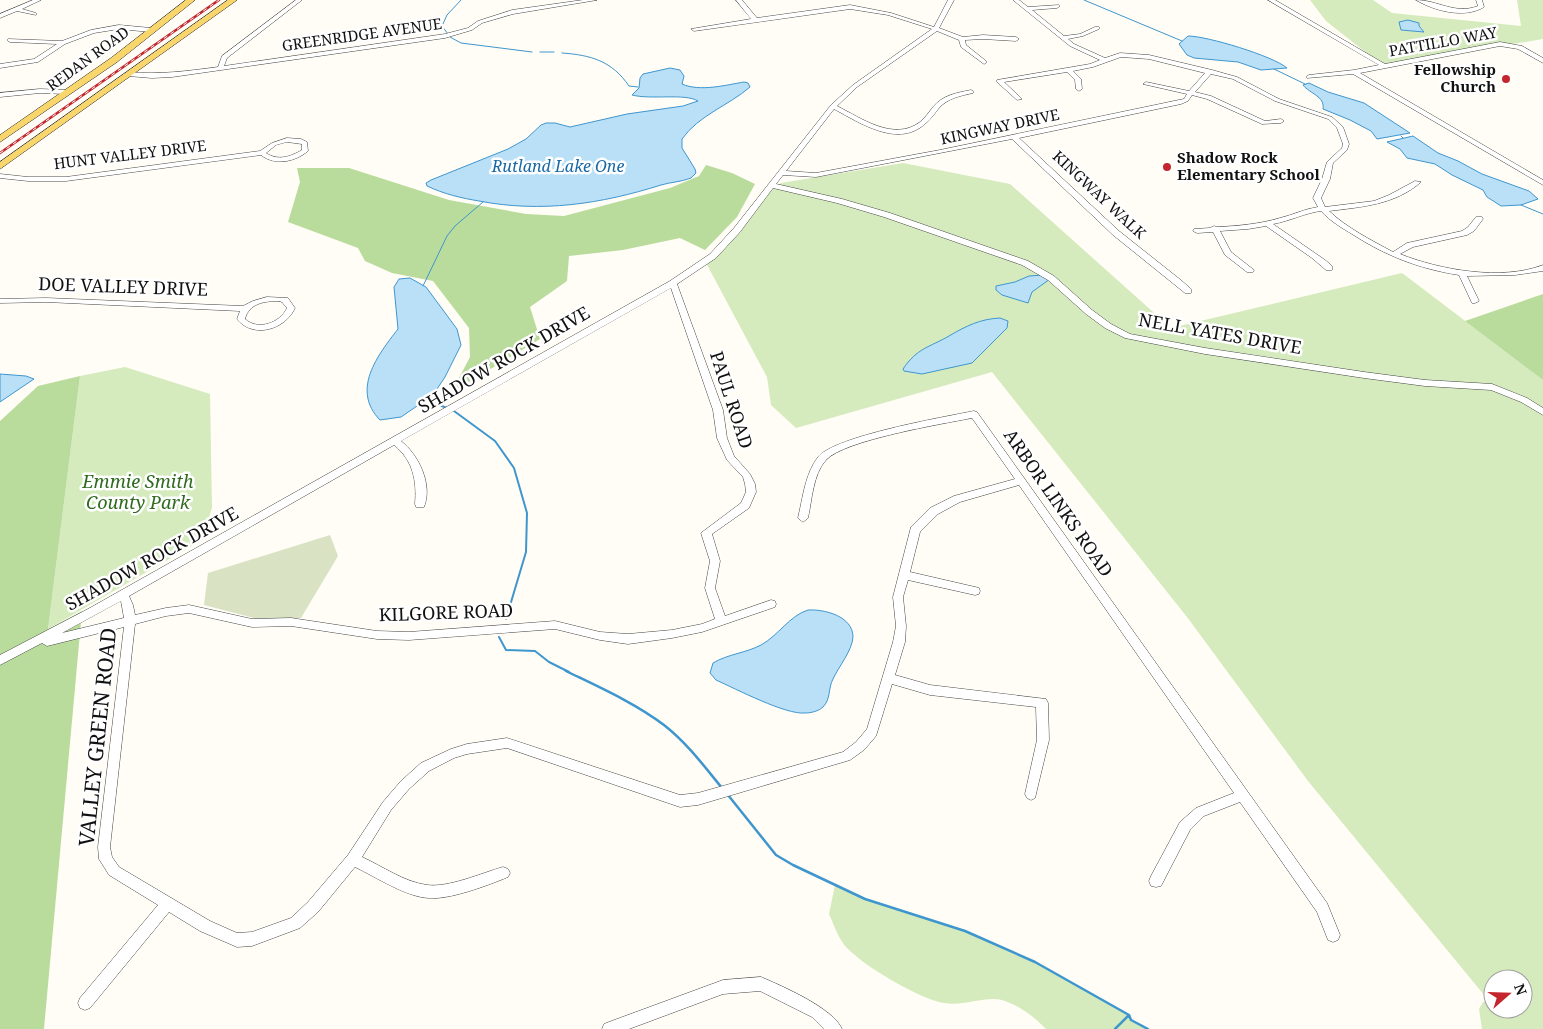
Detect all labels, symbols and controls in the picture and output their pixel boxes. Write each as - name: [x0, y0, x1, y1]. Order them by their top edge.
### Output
- street label: GREENRIDGE AVENUE: [281, 13, 443, 55]
- street label: REDAN ROAD: [42, 21, 133, 95]
- street label: PATTILLO WAY: [1387, 22, 1499, 60]
- place label: Fellowship Church: [1414, 59, 1496, 96]
- marker: Fellowship Church: [1500, 73, 1512, 85]
- street label: KINGWAY DRIVE: [939, 104, 1061, 148]
- street label: HUNT VALLEY DRIVE: [53, 135, 207, 173]
- street label: KINGWAY WALK: [1049, 146, 1151, 243]
- place label: Shadow Rock Elementary School: [1177, 147, 1321, 184]
- water label: Rutland Lake One: [491, 155, 624, 177]
- marker: Shadow Rock Elementary School: [1161, 161, 1173, 173]
- street label: DOE VALLEY DRIVE: [38, 271, 208, 301]
- street label: SHADOW ROCK DRIVE: [413, 300, 594, 418]
- street label: NELL YATES DRIVE: [1137, 307, 1304, 359]
- street label: PAUL ROAD: [705, 348, 759, 452]
- street label: ARBOR LINKS ROAD: [999, 424, 1119, 581]
- park label: Emmie Smith County Park: [81, 469, 194, 514]
- street label: SHADOW ROCK DRIVE: [61, 501, 242, 616]
- street label: KILGORE ROAD: [378, 598, 514, 626]
- street label: VALLEY GREEN ROAD: [72, 626, 122, 848]
- north arrow: [1483, 969, 1533, 1019]
- text: N: [1510, 981, 1532, 998]

